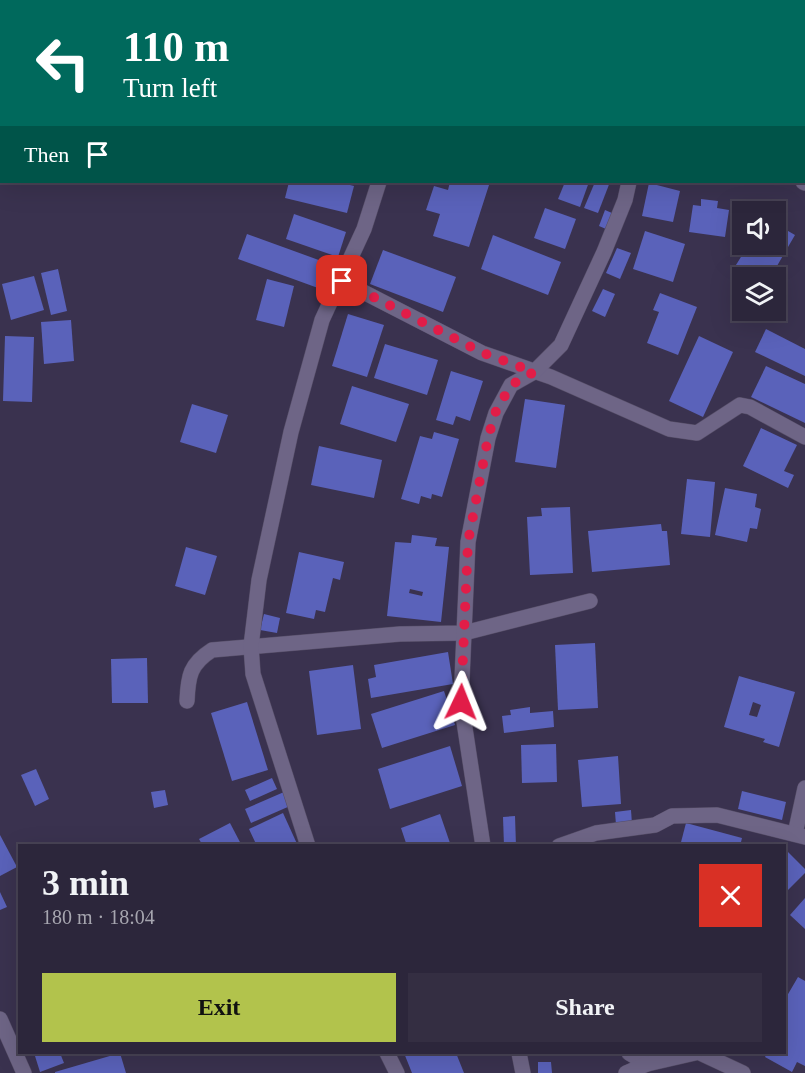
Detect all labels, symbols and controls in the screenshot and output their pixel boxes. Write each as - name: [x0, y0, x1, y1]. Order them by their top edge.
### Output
- icon: left: [24, 24, 102, 102]
- text: 110 m: [123, 24, 229, 70]
- text: Turn left: [123, 73, 217, 103]
- icon: arrive: [81, 138, 114, 171]
- text: Then: [24, 142, 69, 167]
- map controls: [732, 201, 786, 321]
- button: sound: [732, 201, 786, 255]
- pin: [316, 255, 367, 306]
- icon: arrive: [325, 264, 358, 297]
- button: layers: [732, 267, 786, 321]
- position arrow: [429, 670, 493, 734]
- text: 3 min: [42, 863, 129, 903]
- button: close: [699, 864, 762, 927]
- text: 180 m · 18:04: [42, 906, 155, 928]
- button: Exit: [42, 973, 396, 1042]
- button: Share: [408, 973, 762, 1042]

